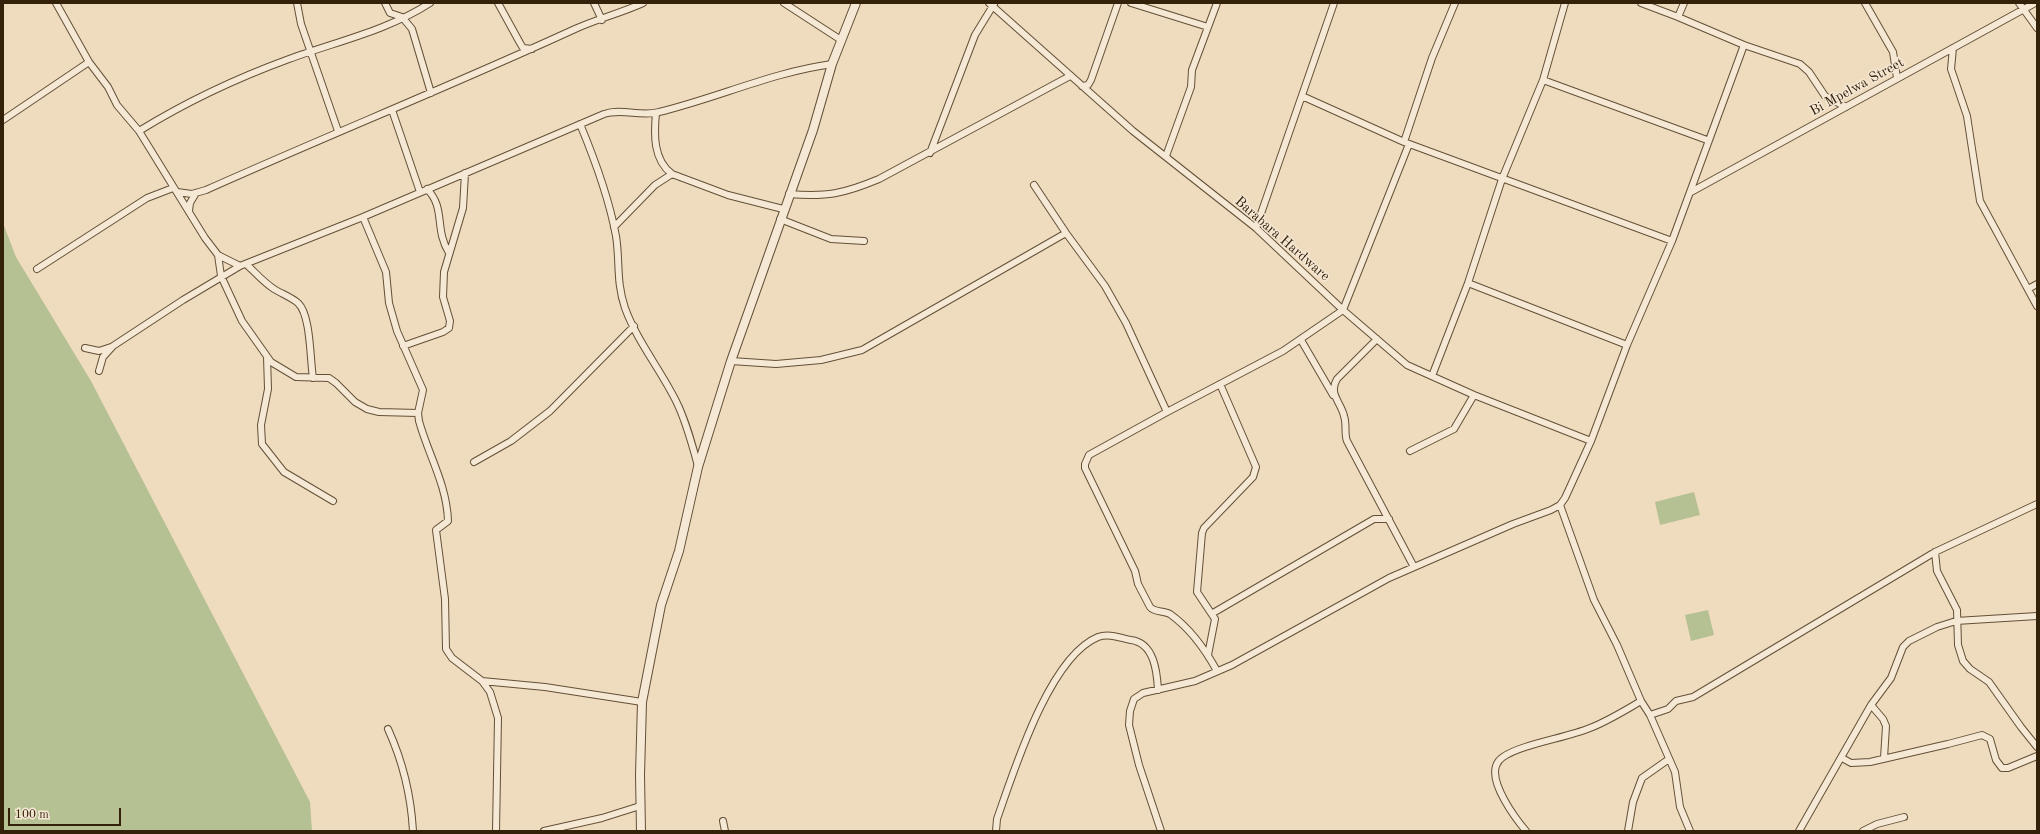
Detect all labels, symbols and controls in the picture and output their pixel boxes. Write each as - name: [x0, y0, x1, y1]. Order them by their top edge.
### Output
- street label: Bi Mpelwa Street: [1807, 54, 1907, 120]
- street label: Barabara Hardware: [1231, 193, 1333, 285]
- scale bar: [10, 800, 123, 826]
- text: 100 m: [15, 809, 49, 821]

